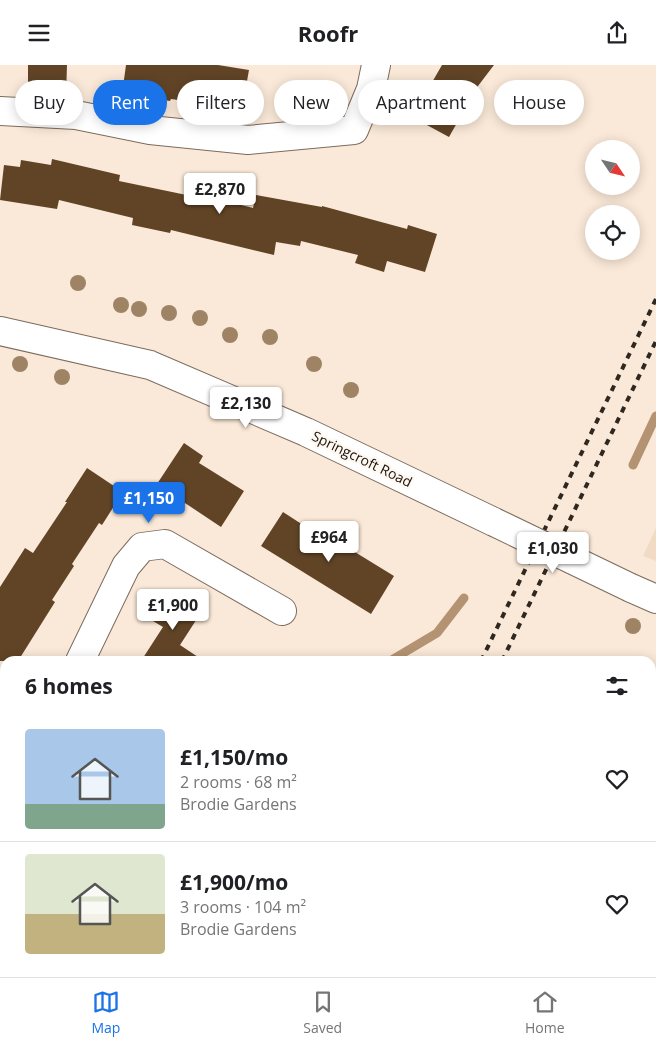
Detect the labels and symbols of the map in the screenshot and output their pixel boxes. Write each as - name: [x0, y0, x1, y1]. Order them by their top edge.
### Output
- north arrow: [585, 140, 640, 195]
- pin: £2,870: [179, 173, 261, 215]
- pin: £2,130: [205, 387, 287, 429]
- street label: Springcroft Road: [309, 426, 415, 491]
- pin: £1,150: [108, 481, 190, 524]
- pin: £964: [299, 521, 359, 563]
- pin: £1,030: [512, 531, 594, 574]
- pin: £1,900: [132, 589, 214, 631]

